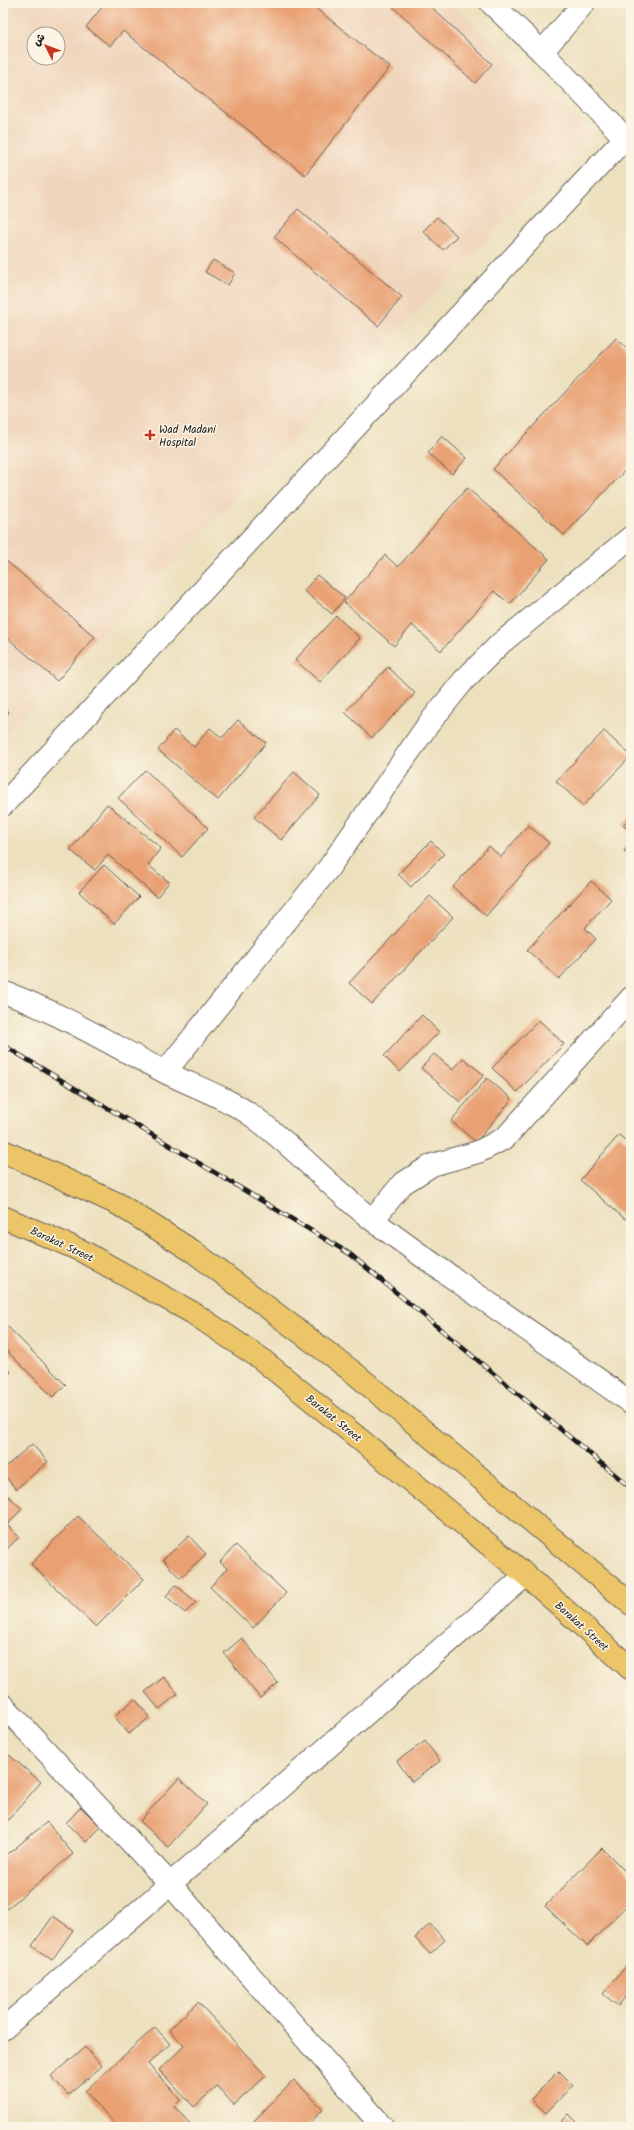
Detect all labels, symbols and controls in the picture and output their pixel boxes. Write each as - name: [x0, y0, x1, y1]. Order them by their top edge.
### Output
- north arrow: [26, 26, 66, 66]
- text: ش: [29, 29, 50, 50]
- place label: Wad Madani Hospital: [159, 421, 216, 452]
- marker: Wad Madani Hospital: [144, 429, 156, 441]
- street label: Barakat Street: [27, 1222, 97, 1268]
- street label: Barakat Street: [301, 1390, 366, 1448]
- street label: Barakat Street: [550, 1597, 613, 1657]

